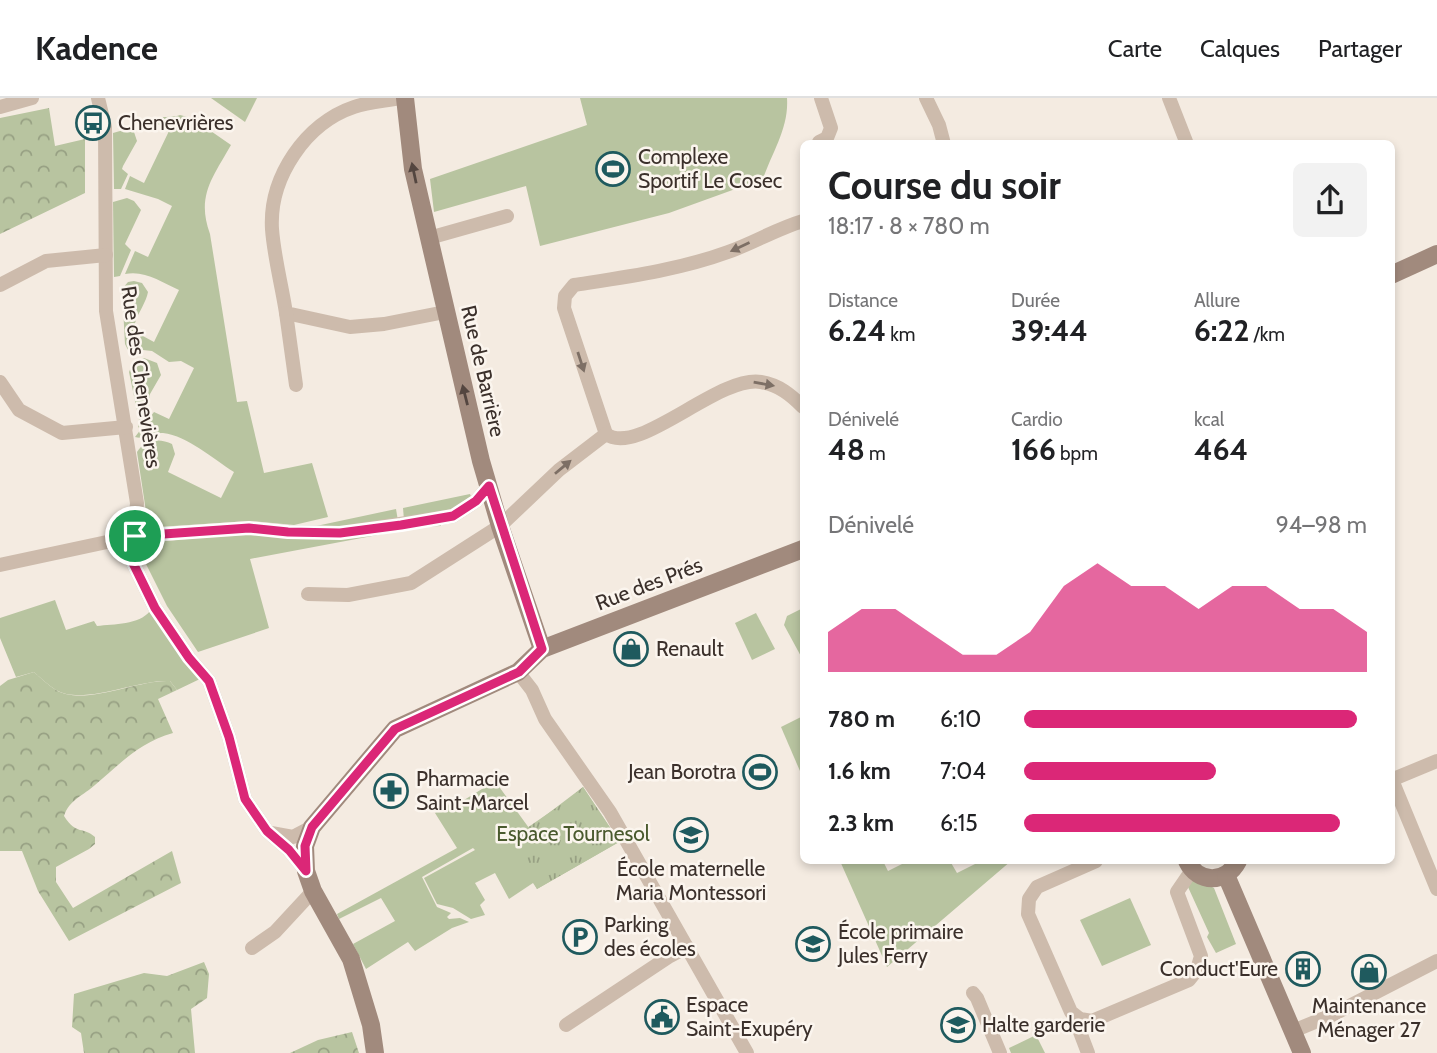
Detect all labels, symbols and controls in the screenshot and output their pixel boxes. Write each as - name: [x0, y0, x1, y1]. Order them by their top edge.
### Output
- text: Kadence: [35, 28, 158, 68]
- text: Carte: [1108, 34, 1162, 63]
- text: Calques: [1200, 34, 1280, 63]
- text: Partager: [1318, 34, 1402, 63]
- bus stop icon: Chenevrières: [74, 104, 112, 142]
- place label: Chenevrières: [118, 110, 234, 135]
- place label: Complexe Sportif Le Cosec: [638, 144, 782, 193]
- sports icon: Complexe Sportif Le Cosec: [594, 150, 632, 188]
- one-way arrow: [409, 162, 420, 184]
- text: Course du soir: [828, 162, 1061, 209]
- button: share: [1293, 163, 1367, 237]
- text: 18:17 · 8 × 780 m: [828, 212, 990, 240]
- one-way arrow: [730, 241, 750, 252]
- street label: Rue des Chenevières: [116, 284, 167, 470]
- text: Distance: [828, 289, 898, 312]
- text: Durée: [1011, 289, 1060, 312]
- text: Allure: [1194, 289, 1240, 312]
- street label: Rue de Barrière: [456, 303, 511, 439]
- text: 6.24: [828, 312, 886, 349]
- text: 39:44: [1011, 312, 1088, 349]
- text: 6:22: [1194, 312, 1249, 349]
- text: km: [886, 323, 915, 346]
- text: /km: [1249, 323, 1285, 346]
- one-way arrow: [576, 351, 587, 372]
- one-way arrow: [753, 379, 775, 390]
- one-way arrow: [459, 384, 470, 406]
- text: Dénivelé: [828, 408, 899, 431]
- text: Cardio: [1011, 408, 1063, 431]
- text: kcal: [1194, 408, 1224, 431]
- text: 48: [828, 431, 865, 468]
- text: 166: [1011, 431, 1056, 468]
- text: 464: [1194, 431, 1248, 468]
- text: m: [865, 442, 886, 465]
- text: bpm: [1056, 442, 1098, 465]
- one-way arrow: [554, 460, 572, 475]
- pin: [105, 506, 165, 566]
- text: Dénivelé: [828, 511, 914, 539]
- text: 94–98 m: [1276, 511, 1367, 539]
- icon: arrive: [116, 517, 154, 555]
- street label: Rue des Prés: [592, 552, 706, 615]
- shop icon: Renault: [612, 630, 650, 668]
- place label: Renault: [656, 636, 724, 661]
- text: 780 m: [828, 705, 895, 733]
- text: 6:10: [940, 705, 981, 733]
- sports icon: Jean Borotra: [741, 753, 779, 791]
- text: 1.6 km: [828, 757, 891, 785]
- text: 7:04: [940, 757, 986, 785]
- place label: Jean Borotra: [627, 759, 736, 784]
- place label: Pharmacie Saint-Marcel: [416, 766, 529, 815]
- pharmacy icon: Pharmacie Saint-Marcel: [372, 772, 410, 810]
- text: 2.3 km: [828, 809, 894, 837]
- text: 6:15: [940, 809, 978, 837]
- school or university icon: École maternelle Maria Montessori: [672, 816, 710, 854]
- park label: Espace Tournesol: [496, 821, 650, 846]
- place label: École maternelle Maria Montessori: [616, 856, 766, 905]
- place label: Parking des écoles: [604, 912, 696, 961]
- parking icon: Parking des écoles: [561, 918, 599, 956]
- place label: École primaire Jules Ferry: [837, 919, 964, 968]
- school or university icon: École primaire Jules Ferry: [794, 925, 832, 963]
- building icon: Conduct'Eure: [1284, 950, 1322, 988]
- shop icon: Maintenance Ménager 27: [1350, 953, 1388, 991]
- place label: Conduct'Eure: [1160, 956, 1278, 981]
- place label: Espace Saint-Exupéry: [686, 992, 813, 1041]
- place label: Maintenance Ménager 27: [1312, 993, 1426, 1042]
- public building icon: Espace Saint-Exupéry: [643, 998, 681, 1036]
- school or university icon: Halte garderie: [939, 1006, 977, 1044]
- place label: Halte garderie: [982, 1012, 1105, 1037]

